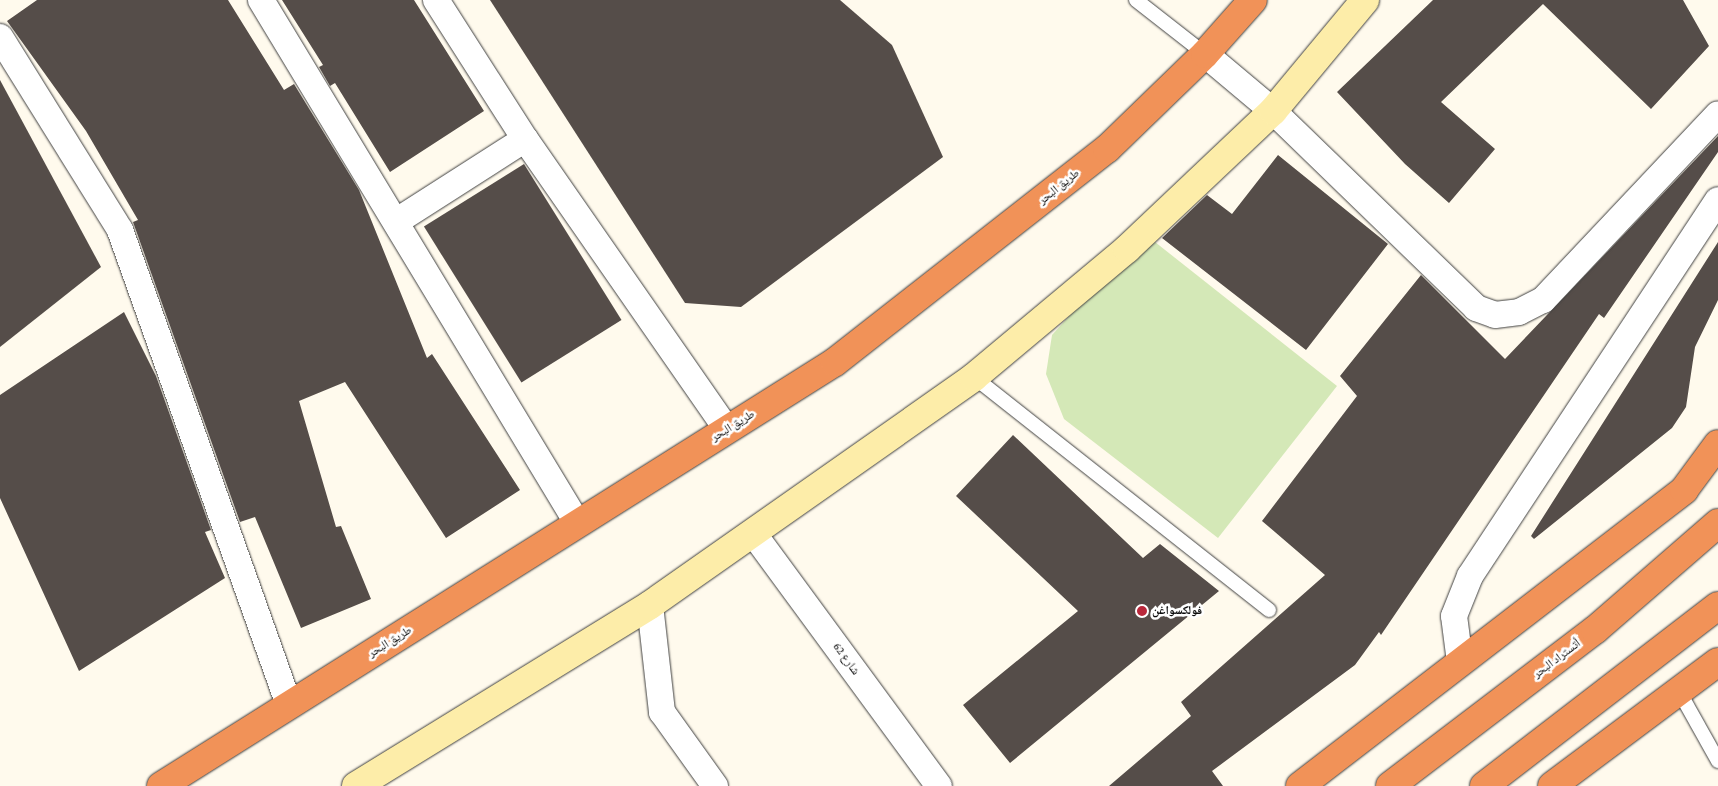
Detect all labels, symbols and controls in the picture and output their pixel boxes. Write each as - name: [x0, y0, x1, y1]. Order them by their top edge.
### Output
- street label: طريق البحر: [1036, 166, 1082, 208]
- street label: طريق البحر: [709, 407, 757, 445]
- place label: فولكسواغن: [1152, 604, 1202, 618]
- marker: فولكسواغن: [1136, 605, 1148, 617]
- street label: طريق البحر: [366, 623, 414, 661]
- street label: أتستراد البحر: [1530, 636, 1584, 682]
- street label: شارع 62: [829, 640, 863, 678]

